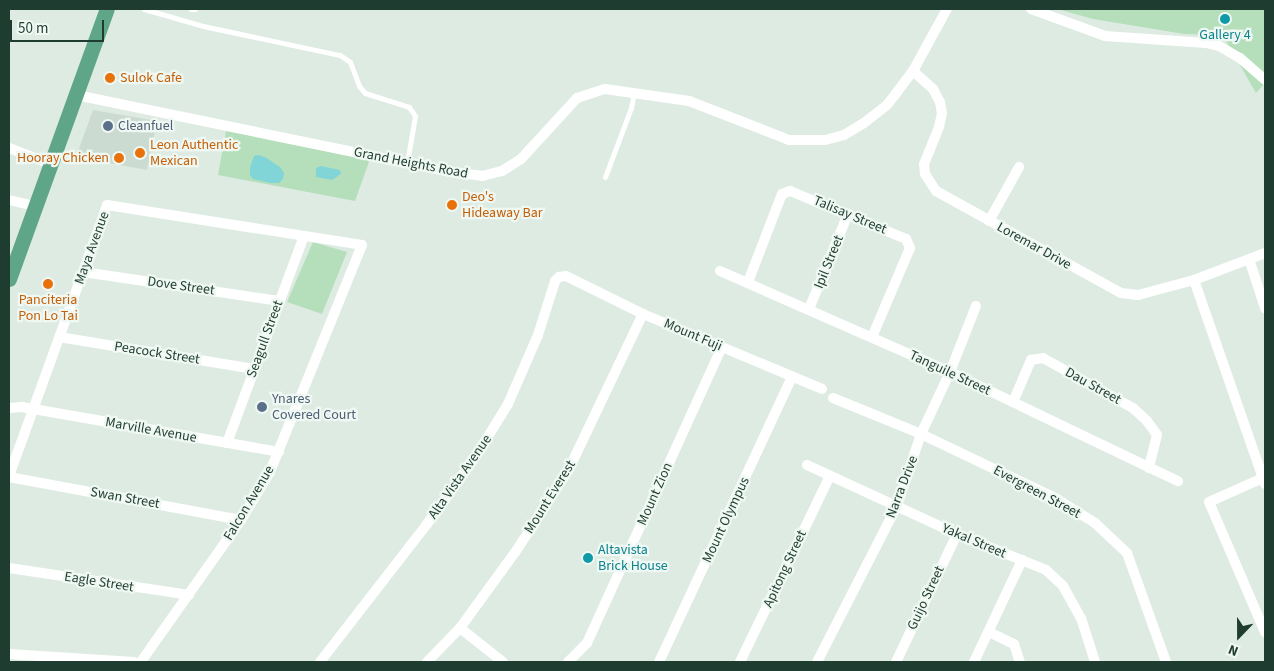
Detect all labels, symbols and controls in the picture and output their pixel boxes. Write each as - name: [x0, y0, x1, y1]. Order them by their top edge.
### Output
- scale bar: [12, 10, 106, 42]
- marker: Gallery 4: [1219, 13, 1231, 25]
- text: 50 m: [18, 18, 48, 39]
- place label: Gallery 4: [1199, 27, 1251, 43]
- place label: Sulok Cafe: [120, 70, 182, 86]
- marker: Sulok Cafe: [104, 72, 116, 84]
- place label: Cleanfuel: [118, 118, 173, 134]
- marker: Cleanfuel: [102, 120, 114, 132]
- place label: Leon Authentic Mexican: [150, 137, 238, 170]
- street label: Grand Heights Road: [352, 144, 470, 182]
- marker: Leon Authentic Mexican: [134, 147, 146, 159]
- place label: Hooray Chicken: [17, 150, 109, 166]
- marker: Hooray Chicken: [113, 152, 125, 164]
- place label: Deo's Hideaway Bar: [462, 189, 543, 222]
- street label: Talisay Street: [811, 192, 889, 238]
- marker: Deo's Hideaway Bar: [446, 199, 458, 211]
- street label: Maya Avenue: [71, 209, 113, 287]
- street label: Loremar Drive: [994, 219, 1074, 273]
- street label: Ipil Street: [811, 233, 847, 291]
- street label: Dove Street: [146, 273, 216, 299]
- marker: Panciteria Pon Lo Tai: [42, 278, 54, 290]
- place label: Panciteria Pon Lo Tai: [18, 292, 78, 324]
- street label: Seagull Street: [243, 298, 287, 380]
- street label: Mount Fuji: [661, 315, 725, 355]
- street label: Peacock Street: [113, 338, 201, 368]
- street label: Tanguile Street: [907, 347, 993, 399]
- street label: Dau Street: [1062, 364, 1124, 408]
- place label: Ynares Covered Court: [272, 391, 356, 424]
- marker: Ynares Covered Court: [256, 401, 268, 413]
- street label: Marville Avenue: [104, 414, 198, 446]
- street label: Alta Vista Avenue: [425, 432, 495, 522]
- street label: Narra Drive: [882, 453, 922, 521]
- street label: Mount Everest: [521, 457, 579, 537]
- street label: Mount Zion: [634, 460, 676, 528]
- street label: Evergreen Street: [990, 462, 1084, 522]
- street label: Falcon Avenue: [220, 463, 278, 543]
- street label: Mount Olympus: [699, 474, 753, 566]
- street label: Swan Street: [89, 484, 161, 512]
- street label: Yakal Street: [939, 520, 1009, 562]
- street label: Apitong Street: [760, 528, 810, 610]
- place label: Altavista Brick House: [598, 542, 668, 574]
- marker: Altavista Brick House: [582, 552, 594, 564]
- street label: Guijo Street: [904, 563, 948, 633]
- street label: Eagle Street: [63, 568, 135, 596]
- north arrow: [1214, 611, 1264, 661]
- text: N: [1225, 639, 1241, 661]

